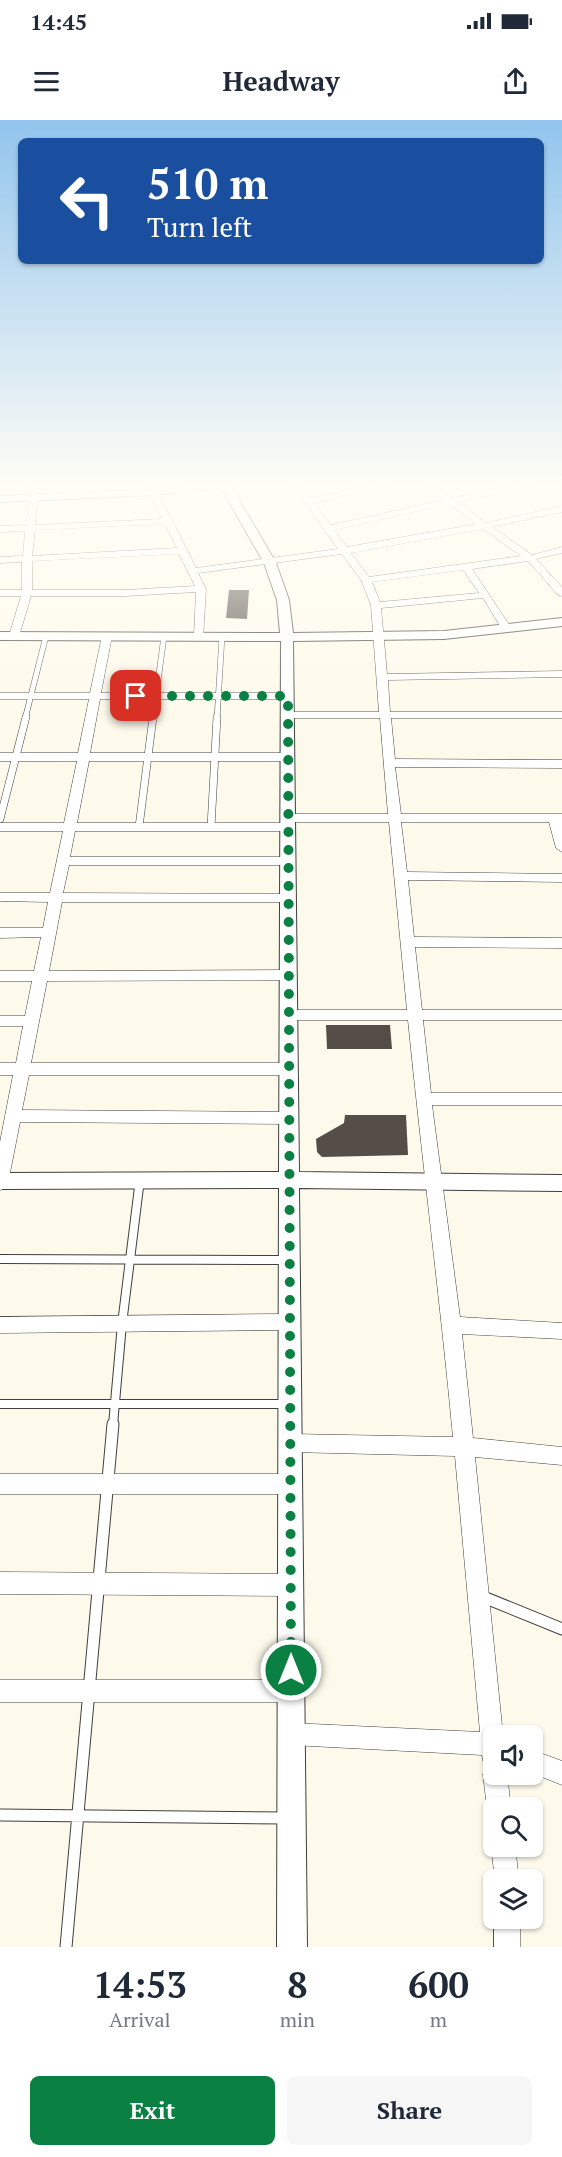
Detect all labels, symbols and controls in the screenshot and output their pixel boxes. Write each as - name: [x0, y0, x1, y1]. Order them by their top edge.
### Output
- text: 14:45: [30, 7, 87, 36]
- text: Headway: [223, 63, 339, 99]
- icon: menu: [30, 65, 63, 98]
- icon: share: [499, 65, 532, 98]
- text: 510 m: [147, 155, 268, 211]
- icon: left: [48, 162, 126, 240]
- text: Turn left: [147, 209, 252, 245]
- pin: [110, 670, 161, 721]
- icon: arrive: [119, 679, 152, 712]
- position arrow: [259, 1638, 323, 1702]
- map controls: [483, 1725, 543, 1929]
- button: sound: [483, 1725, 543, 1785]
- button: search: [483, 1797, 543, 1857]
- button: layers: [483, 1869, 543, 1929]
- text: 14:53: [93, 1961, 187, 2008]
- text: 8: [287, 1961, 308, 2008]
- text: 600: [408, 1961, 469, 2008]
- text: Arrival: [109, 2006, 171, 2033]
- text: min: [280, 2006, 315, 2033]
- text: m: [430, 2006, 447, 2033]
- button: Exit: [30, 2076, 275, 2145]
- button: Share: [287, 2076, 532, 2145]

